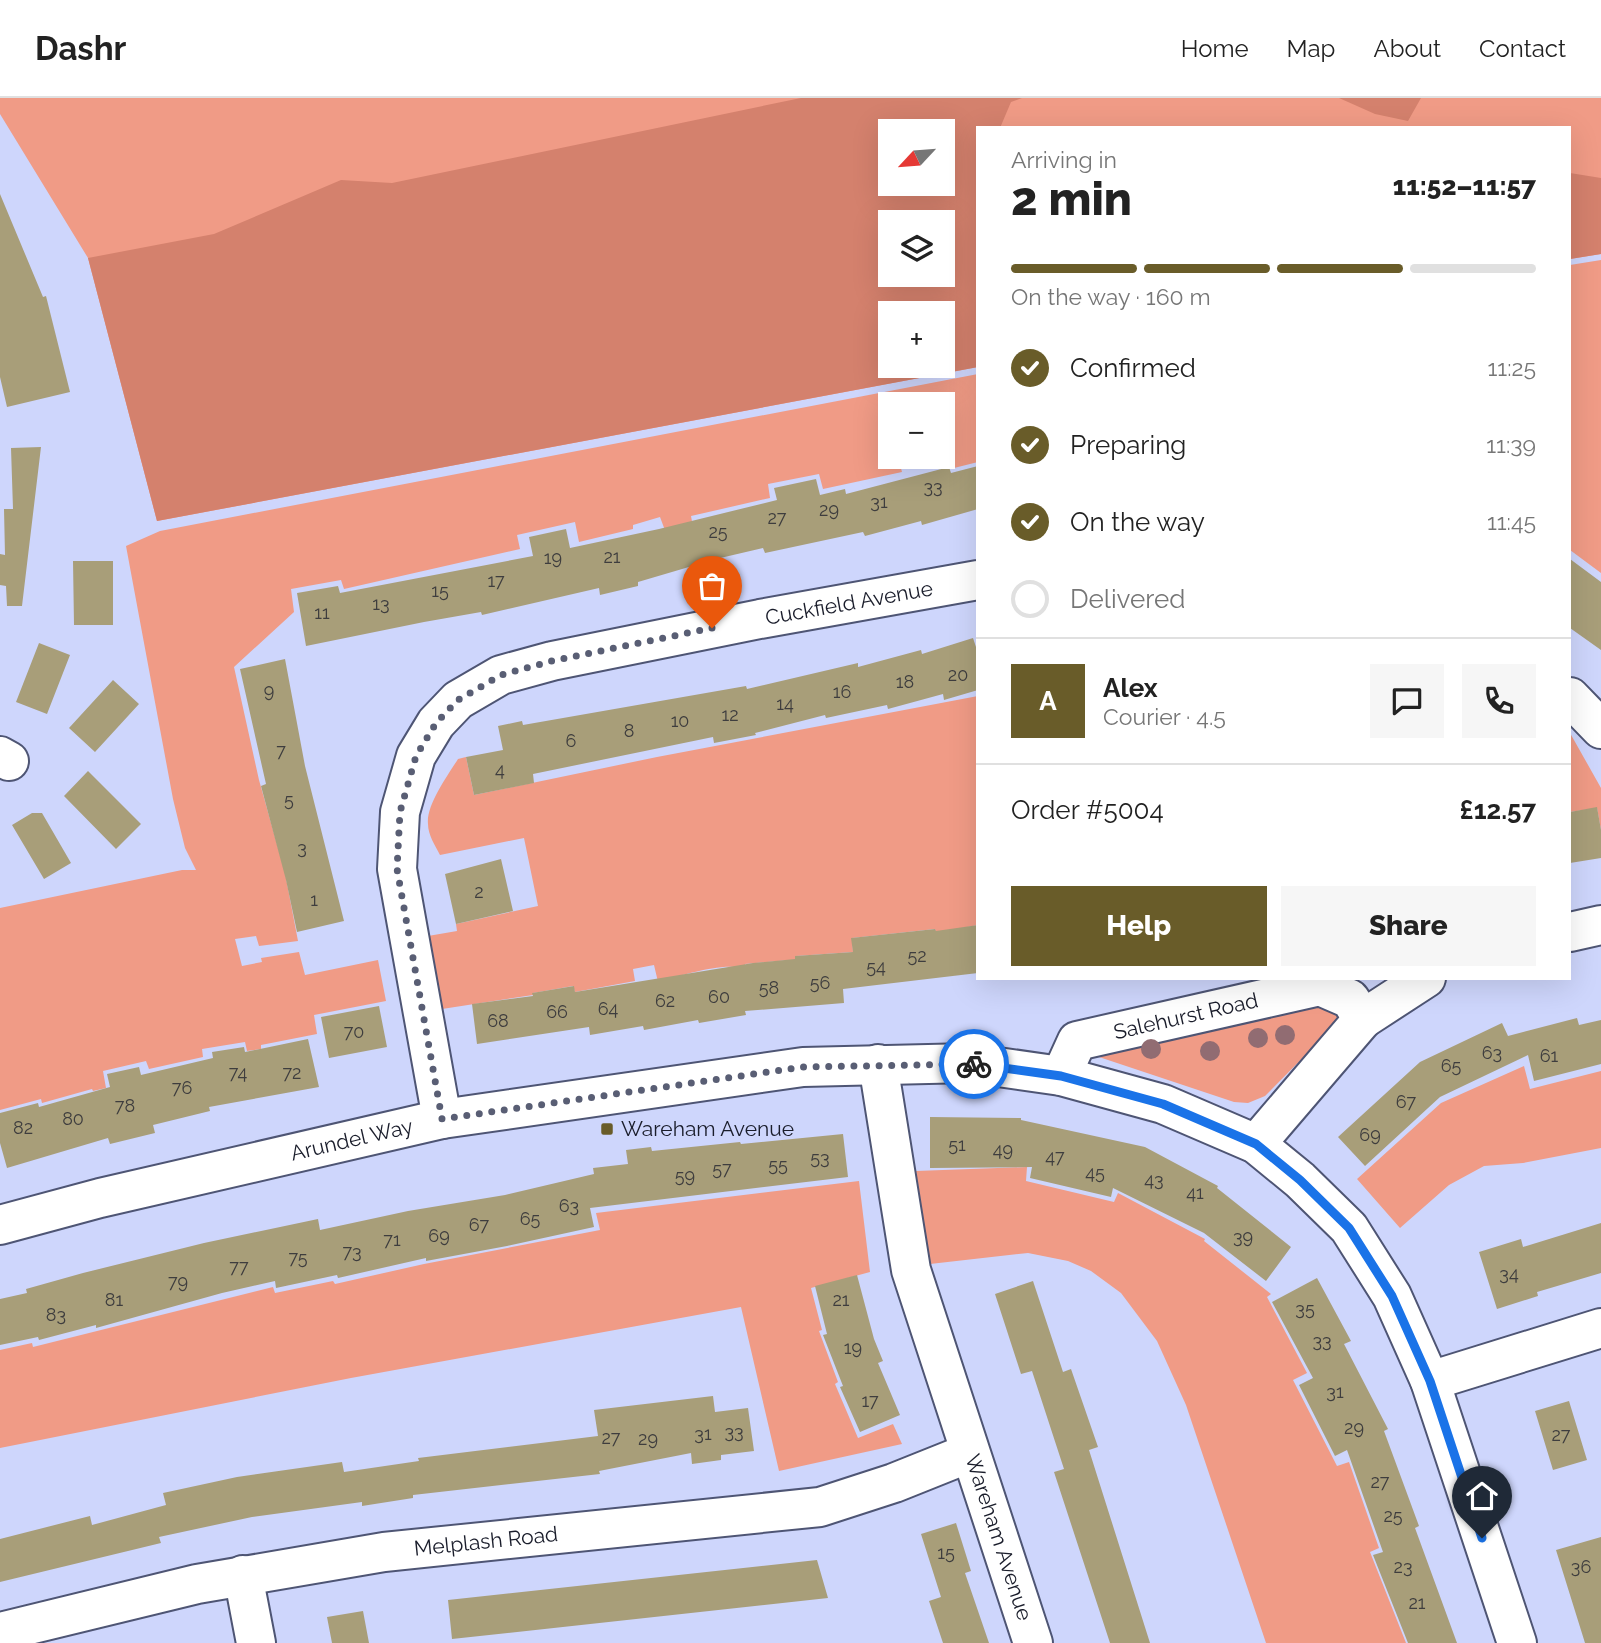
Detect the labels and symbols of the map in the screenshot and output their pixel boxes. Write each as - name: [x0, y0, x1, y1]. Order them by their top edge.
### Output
- north arrow: [878, 119, 956, 196]
- house number: 33: [923, 476, 943, 497]
- house number: 31: [870, 491, 888, 512]
- house number: 29: [819, 499, 839, 520]
- house number: 27: [767, 507, 787, 528]
- house number: 25: [708, 521, 728, 542]
- house number: 21: [603, 546, 621, 567]
- house number: 19: [544, 547, 562, 568]
- pin: [682, 556, 742, 628]
- house number: 17: [487, 570, 505, 591]
- street label: Cuckfield Avenue: [763, 575, 935, 630]
- house number: 15: [431, 580, 449, 601]
- house number: 13: [372, 593, 390, 614]
- house number: 11: [314, 602, 330, 623]
- house number: 20: [948, 664, 968, 685]
- house number: 18: [896, 671, 914, 692]
- house number: 9: [264, 680, 274, 701]
- house number: 16: [833, 681, 851, 702]
- house number: 14: [776, 693, 794, 714]
- house number: 12: [721, 704, 739, 725]
- house number: 10: [671, 710, 689, 731]
- house number: 8: [624, 720, 634, 741]
- house number: 6: [566, 730, 577, 751]
- house number: 7: [276, 740, 286, 761]
- house number: 4: [495, 759, 505, 780]
- house number: 5: [284, 789, 294, 810]
- house number: 3: [297, 837, 307, 858]
- house number: 2: [474, 881, 484, 902]
- house number: 1: [310, 889, 318, 910]
- house number: 52: [907, 945, 927, 966]
- house number: 54: [866, 956, 886, 977]
- house number: 56: [810, 972, 830, 993]
- house number: 58: [759, 977, 779, 998]
- house number: 60: [708, 986, 730, 1007]
- street label: Salehurst Road: [1111, 987, 1260, 1044]
- house number: 62: [655, 990, 675, 1011]
- house number: 64: [598, 998, 619, 1019]
- house number: 66: [546, 1001, 568, 1022]
- house number: 68: [487, 1010, 509, 1031]
- house number: 70: [344, 1021, 364, 1042]
- courier: [939, 1029, 1009, 1099]
- house number: 63: [1482, 1042, 1502, 1063]
- house number: 61: [1540, 1045, 1559, 1066]
- house number: 65: [1441, 1055, 1462, 1076]
- house number: 74: [229, 1062, 247, 1083]
- house number: 72: [282, 1062, 302, 1083]
- house number: 76: [172, 1077, 192, 1098]
- house number: 67: [1396, 1091, 1417, 1112]
- house number: 78: [115, 1095, 135, 1116]
- house number: 80: [62, 1108, 84, 1129]
- street label: Arundel Way: [288, 1113, 415, 1166]
- place label: Wareham Avenue: [621, 1116, 794, 1141]
- house number: 82: [13, 1117, 33, 1138]
- marker: Wareham Avenue: [599, 1121, 615, 1137]
- house number: 69: [1359, 1124, 1381, 1145]
- house number: 51: [948, 1134, 966, 1155]
- house number: 49: [993, 1139, 1013, 1160]
- house number: 47: [1045, 1146, 1065, 1167]
- house number: 53: [810, 1147, 830, 1168]
- house number: 55: [768, 1154, 788, 1175]
- house number: 57: [712, 1158, 732, 1179]
- house number: 45: [1085, 1162, 1105, 1183]
- house number: 59: [675, 1165, 695, 1186]
- house number: 43: [1144, 1169, 1164, 1190]
- house number: 41: [1186, 1182, 1204, 1203]
- house number: 63: [559, 1195, 579, 1216]
- house number: 65: [520, 1208, 541, 1229]
- house number: 67: [469, 1214, 490, 1235]
- house number: 69: [428, 1225, 450, 1246]
- house number: 39: [1233, 1226, 1253, 1247]
- house number: 71: [383, 1229, 401, 1250]
- house number: 73: [342, 1241, 362, 1262]
- house number: 75: [288, 1247, 308, 1268]
- house number: 77: [229, 1256, 249, 1277]
- house number: 34: [1499, 1263, 1519, 1284]
- house number: 79: [168, 1271, 188, 1292]
- house number: 81: [105, 1289, 123, 1310]
- house number: 21: [832, 1289, 850, 1310]
- house number: 35: [1295, 1298, 1315, 1319]
- house number: 83: [46, 1304, 66, 1325]
- house number: 33: [1312, 1330, 1332, 1351]
- house number: 19: [844, 1337, 862, 1358]
- house number: 31: [1326, 1381, 1344, 1402]
- house number: 17: [861, 1390, 879, 1411]
- house number: 29: [1344, 1417, 1364, 1438]
- house number: 33: [724, 1421, 744, 1442]
- house number: 31: [694, 1423, 712, 1444]
- house number: 27: [1551, 1424, 1571, 1445]
- house number: 27: [601, 1427, 621, 1448]
- house number: 29: [638, 1428, 658, 1449]
- street label: Wareham Avenue: [960, 1451, 1038, 1623]
- pin: [1452, 1466, 1512, 1538]
- house number: 27: [1370, 1471, 1390, 1492]
- house number: 25: [1383, 1505, 1403, 1526]
- street label: Melplash Road: [413, 1521, 559, 1561]
- house number: 15: [937, 1542, 955, 1563]
- house number: 23: [1394, 1556, 1413, 1577]
- house number: 36: [1571, 1556, 1591, 1577]
- house number: 21: [1408, 1592, 1426, 1613]

